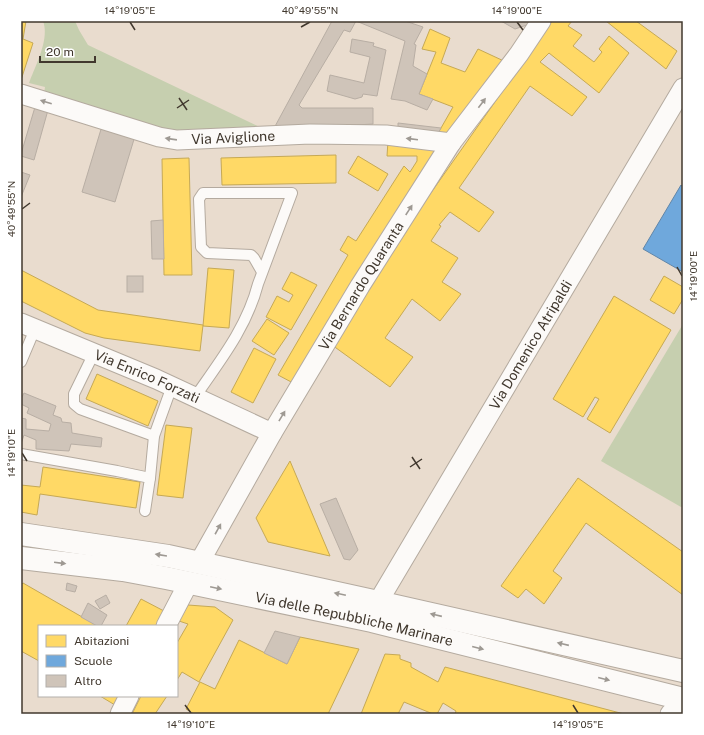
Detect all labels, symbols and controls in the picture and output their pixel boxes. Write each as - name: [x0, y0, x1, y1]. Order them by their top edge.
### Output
- text: 14°19'05"E: [105, 4, 155, 16]
- text: 40°49'55"N: [282, 4, 338, 16]
- text: 14°19'00"E: [492, 4, 542, 16]
- scale bar: [40, 38, 95, 64]
- text: 20 m: [46, 45, 74, 59]
- one-way arrow: [478, 97, 486, 108]
- one-way arrow: [40, 99, 52, 105]
- street label: Via Aviglione: [191, 128, 276, 147]
- one-way arrow: [406, 135, 419, 142]
- one-way arrow: [165, 136, 177, 142]
- text: 40°49'55"N: [5, 181, 17, 237]
- one-way arrow: [405, 205, 413, 215]
- street label: Via Bernardo Quaranta: [315, 219, 407, 353]
- text: 14°19'00"E: [687, 251, 699, 301]
- street label: Via Domenico Atripaldi: [486, 277, 575, 412]
- street label: Via Enrico Forzati: [92, 346, 202, 406]
- one-way arrow: [279, 410, 286, 422]
- text: 14°19'10"E: [5, 429, 17, 477]
- one-way arrow: [215, 523, 222, 535]
- one-way arrow: [155, 552, 167, 558]
- one-way arrow: [54, 560, 66, 566]
- one-way arrow: [209, 585, 222, 591]
- street label: Via delle Repubbliche Marinare: [254, 589, 455, 649]
- one-way arrow: [334, 590, 346, 596]
- one-way arrow: [430, 612, 442, 618]
- legend: [38, 625, 178, 697]
- text: Abitazioni: [74, 634, 129, 648]
- one-way arrow: [557, 641, 569, 647]
- one-way arrow: [472, 645, 484, 651]
- text: Scuole: [74, 654, 113, 668]
- text: Altro: [74, 674, 102, 688]
- one-way arrow: [598, 676, 610, 682]
- text: 14°19'10"E: [167, 718, 215, 730]
- text: 14°19'05"E: [553, 718, 603, 730]

